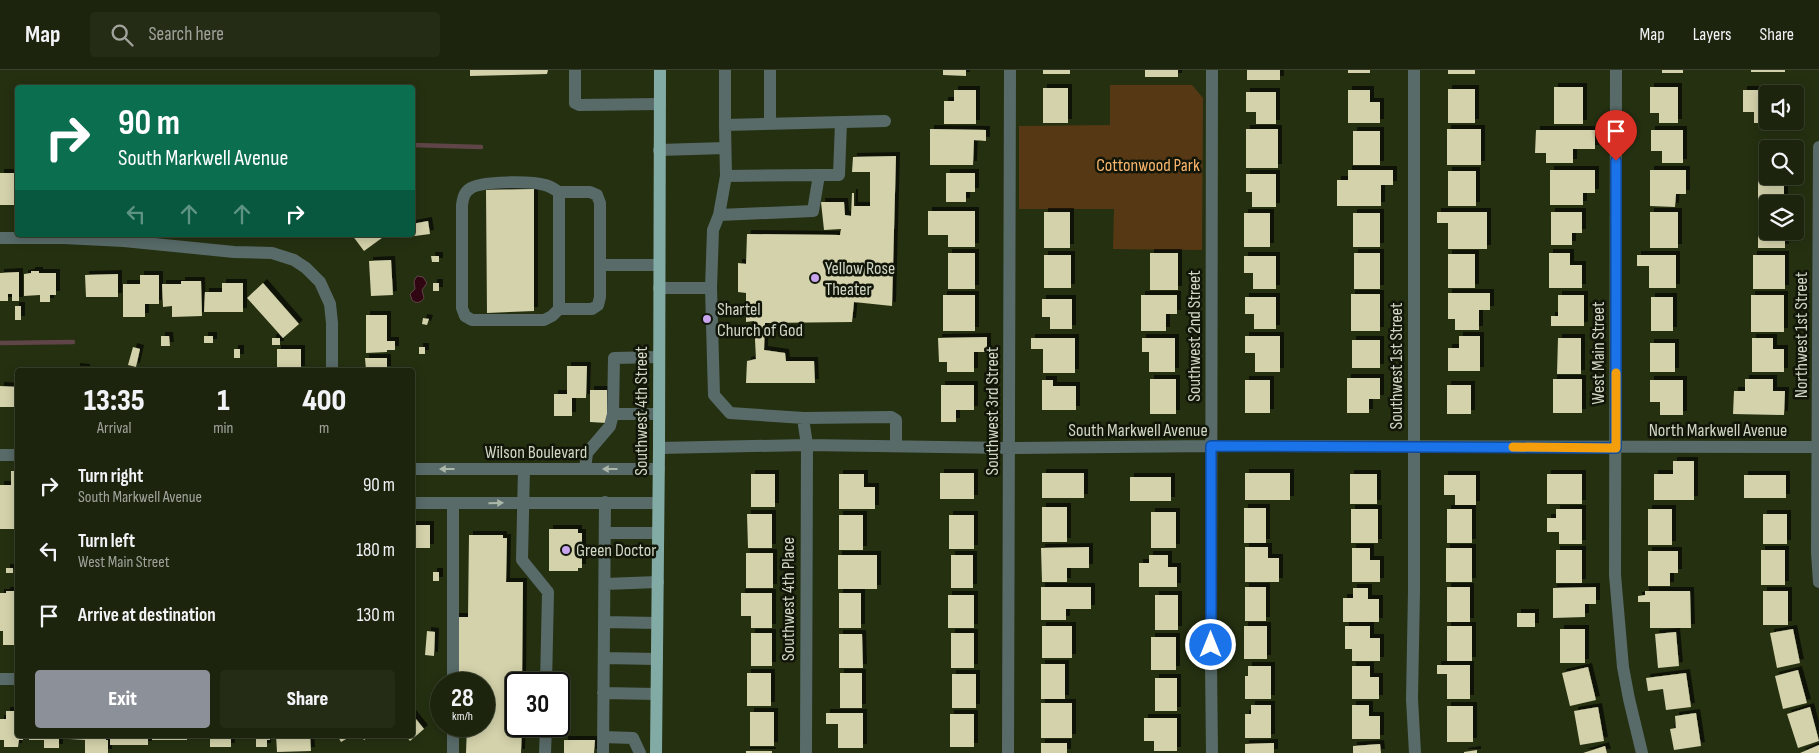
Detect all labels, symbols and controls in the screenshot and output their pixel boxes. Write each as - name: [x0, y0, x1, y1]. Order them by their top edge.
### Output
- search box: [90, 12, 440, 57]
- text: Map: [25, 20, 60, 49]
- icon: search: [108, 21, 136, 49]
- text: Search here: [148, 23, 224, 46]
- text: Map: [1640, 24, 1665, 45]
- text: Layers: [1693, 24, 1732, 45]
- text: Share: [1760, 24, 1794, 45]
- map controls: [1759, 85, 1804, 240]
- button: sound: [1759, 85, 1804, 130]
- text: 90 m: [118, 102, 180, 145]
- icon: right: [35, 105, 100, 170]
- pin: [1595, 110, 1637, 161]
- icon: arrive: [1602, 117, 1630, 145]
- button: search: [1759, 140, 1804, 185]
- text: South Markwell Avenue: [118, 145, 288, 172]
- park label: Cottonwood Park: [1096, 155, 1200, 176]
- button: layers: [1759, 195, 1804, 240]
- icon: left: [122, 200, 150, 228]
- icon: ahead: [175, 200, 203, 228]
- icon: ahead: [228, 200, 256, 228]
- icon: right: [281, 200, 309, 228]
- place label: Yellow Rose Theater: [825, 258, 895, 300]
- street label: Southwest 2nd Street: [1184, 270, 1205, 402]
- street label: Northwest 1st Street: [1791, 271, 1812, 398]
- marker: Yellow Rose Theater: [809, 272, 821, 284]
- place label: Shartel Church of God: [717, 299, 803, 341]
- street label: West Main Street: [1588, 301, 1609, 404]
- street label: Southwest 1st Street: [1386, 302, 1407, 430]
- marker: Shartel Church of God: [701, 313, 713, 325]
- street label: Southwest 4th Street: [631, 346, 652, 476]
- street label: Southwest 3rd Street: [982, 346, 1003, 475]
- text: 13:35: [84, 383, 145, 419]
- text: 1: [217, 383, 230, 419]
- text: 400: [302, 383, 346, 419]
- text: Arrival: [97, 419, 131, 438]
- text: min: [213, 419, 233, 438]
- text: m: [319, 419, 329, 438]
- street label: South Markwell Avenue: [1068, 420, 1208, 441]
- street label: North Markwell Avenue: [1649, 420, 1787, 441]
- street label: Wilson Boulevard: [485, 442, 587, 463]
- text: Turn right: [78, 465, 143, 488]
- one-way arrow: [439, 465, 455, 473]
- one-way arrow: [602, 465, 618, 473]
- icon: right: [35, 472, 63, 500]
- text: 90 m: [363, 474, 395, 497]
- text: South Markwell Avenue: [78, 488, 202, 507]
- one-way arrow: [488, 498, 504, 506]
- text: Turn left: [78, 530, 135, 553]
- icon: left: [35, 537, 63, 565]
- street label: Southwest 4th Place: [778, 537, 799, 661]
- text: 180 m: [356, 539, 395, 562]
- place label: Green Doctor: [576, 540, 656, 561]
- marker: Green Doctor: [560, 544, 572, 556]
- text: West Main Street: [78, 553, 170, 572]
- icon: arrive: [35, 602, 63, 630]
- text: Arrive at destination: [78, 604, 216, 627]
- text: 130 m: [357, 604, 395, 627]
- position arrow: [1184, 618, 1236, 670]
- button: Exit: [35, 670, 210, 728]
- button: Share: [220, 670, 395, 728]
- speed limit sign: 30: [505, 672, 570, 737]
- text: 28: [451, 683, 474, 714]
- text: km/h: [452, 709, 473, 724]

